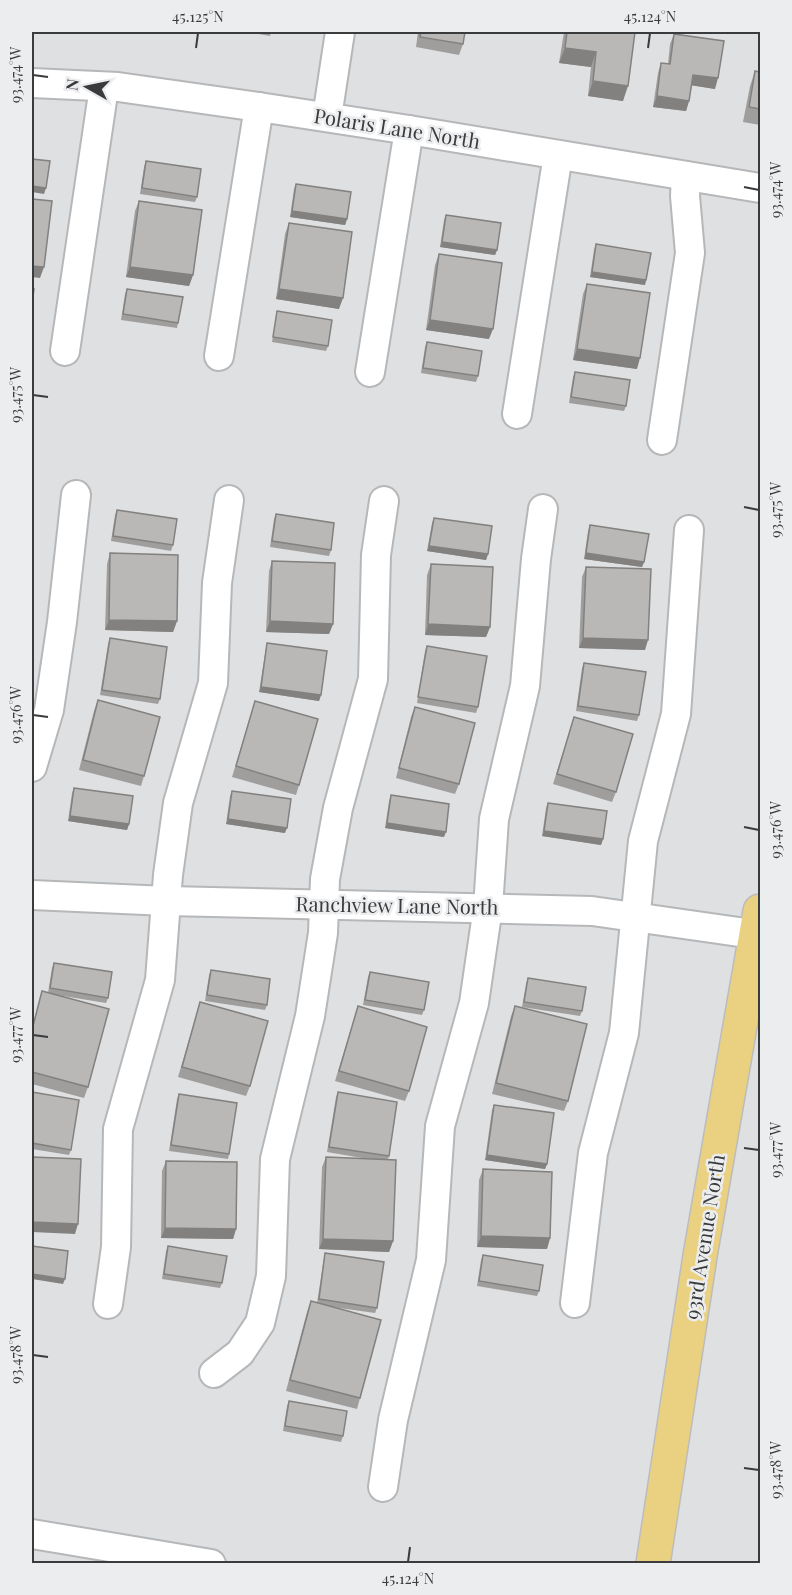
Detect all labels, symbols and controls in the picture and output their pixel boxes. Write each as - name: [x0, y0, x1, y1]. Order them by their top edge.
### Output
- text: 45.125°N: [172, 6, 224, 26]
- text: 45.124°N: [624, 6, 677, 26]
- text: 93.474°W: [5, 46, 25, 103]
- north arrow: [57, 57, 117, 117]
- text: N: [60, 77, 83, 92]
- street label: Polaris Lane North: [312, 101, 482, 154]
- text: 93.474°W: [765, 161, 785, 218]
- text: 93.475°W: [5, 367, 25, 423]
- text: 93.475°W: [765, 482, 785, 538]
- text: 93.476°W: [5, 686, 25, 744]
- text: 93.476°W: [765, 801, 785, 859]
- street label: Ranchview Lane North: [295, 889, 499, 920]
- text: 93.477°W: [5, 1007, 25, 1063]
- text: 93.477°W: [765, 1122, 785, 1178]
- street label: 93rd Avenue North: [677, 1152, 730, 1321]
- text: 93.478°W: [5, 1326, 25, 1384]
- text: 93.478°W: [765, 1441, 785, 1499]
- text: 45.124°N: [382, 1568, 435, 1588]

